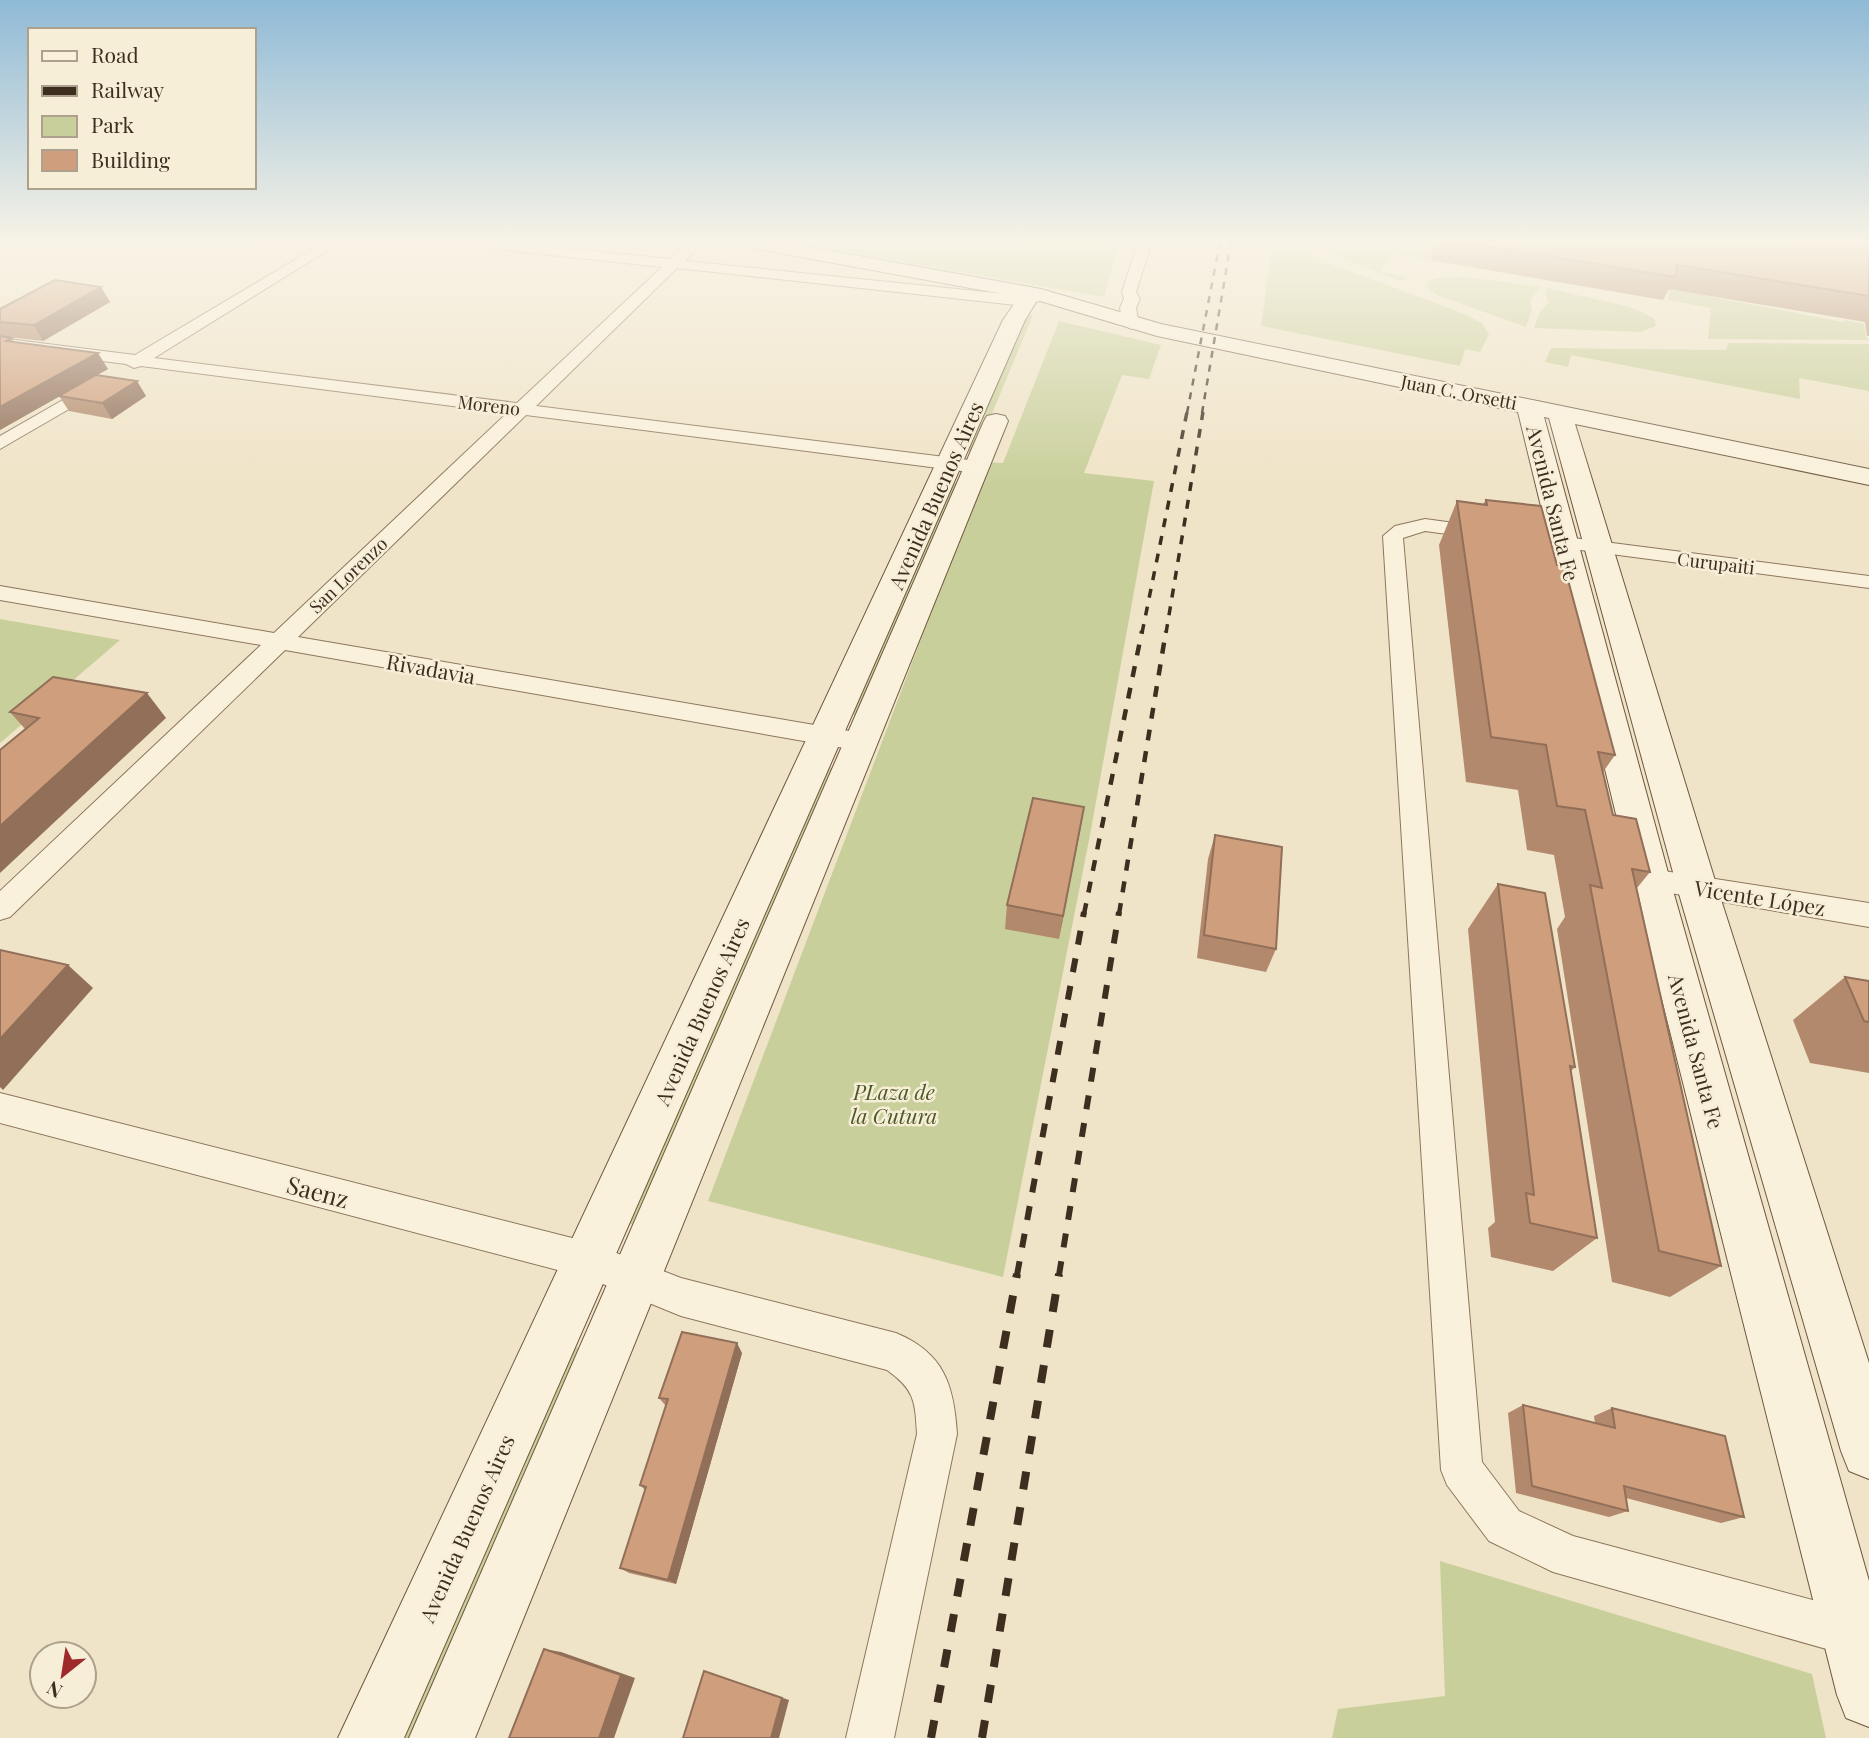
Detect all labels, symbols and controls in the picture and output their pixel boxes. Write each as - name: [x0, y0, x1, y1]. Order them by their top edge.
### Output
- legend: [28, 28, 256, 189]
- text: Road: [91, 40, 139, 68]
- text: Railway: [91, 75, 165, 103]
- text: Park: [91, 110, 135, 138]
- text: Building: [91, 145, 170, 173]
- street label: Juan C. Orsetti: [1398, 369, 1519, 415]
- street label: Moreno: [456, 389, 522, 421]
- street label: Avenida Buenos Aires: [881, 397, 989, 594]
- street label: Avenida Santa Fe: [1521, 421, 1587, 584]
- street label: San Lorenzo: [304, 531, 393, 618]
- street label: Curupaiti: [1676, 546, 1756, 580]
- street label: Rivadavia: [384, 646, 478, 690]
- street label: Vicente López: [1692, 873, 1827, 921]
- street label: Avenida Buenos Aires: [647, 913, 755, 1110]
- street label: Avenida Santa Fe: [1663, 969, 1731, 1132]
- park label: PLaza de la Cutura: [851, 1077, 937, 1129]
- street label: Saenz: [284, 1167, 352, 1215]
- street label: Avenida Buenos Aires: [412, 1430, 520, 1627]
- north arrow: [28, 1640, 98, 1710]
- text: N: [41, 1676, 66, 1705]

